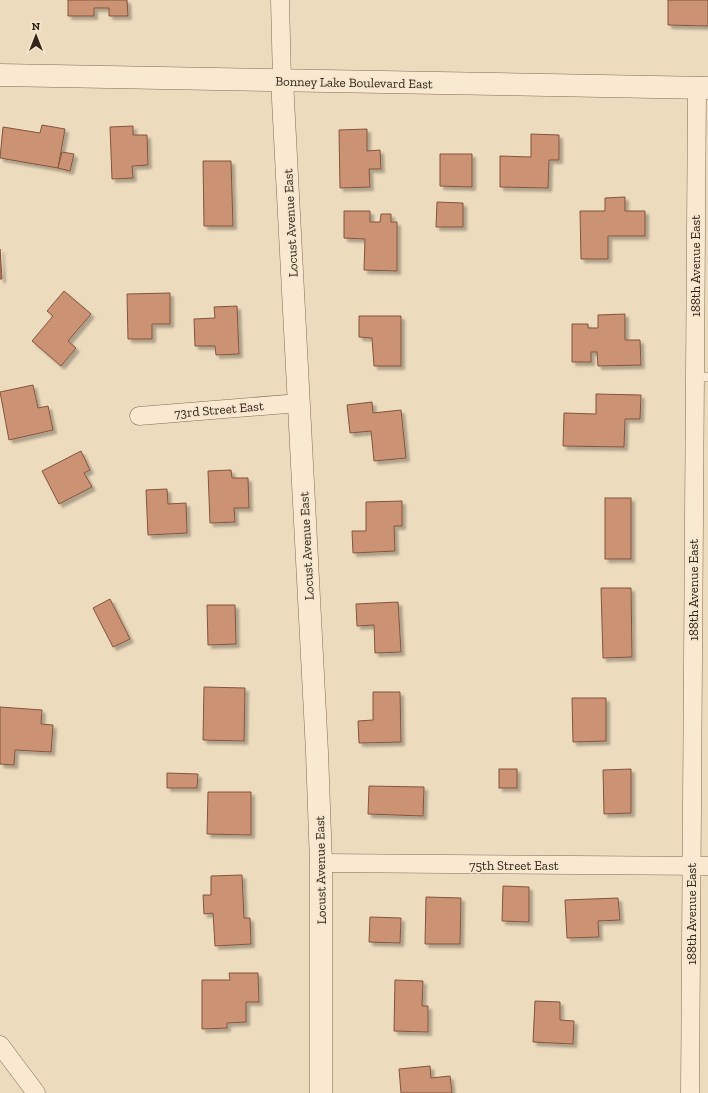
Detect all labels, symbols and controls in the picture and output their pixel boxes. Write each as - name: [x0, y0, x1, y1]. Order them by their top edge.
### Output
- north arrow: [16, 16, 56, 56]
- text: N: [32, 20, 41, 33]
- street label: Bonney Lake Boulevard East: [275, 74, 433, 91]
- street label: Locust Avenue East: [280, 168, 301, 278]
- street label: 188th Avenue East: [688, 215, 703, 317]
- street label: 73rd Street East: [174, 398, 265, 421]
- street label: Locust Avenue East: [296, 491, 317, 601]
- street label: 188th Avenue East: [686, 539, 701, 641]
- street label: Locust Avenue East: [312, 815, 329, 924]
- street label: 75th Street East: [469, 858, 559, 873]
- street label: 188th Avenue East: [684, 863, 699, 965]

